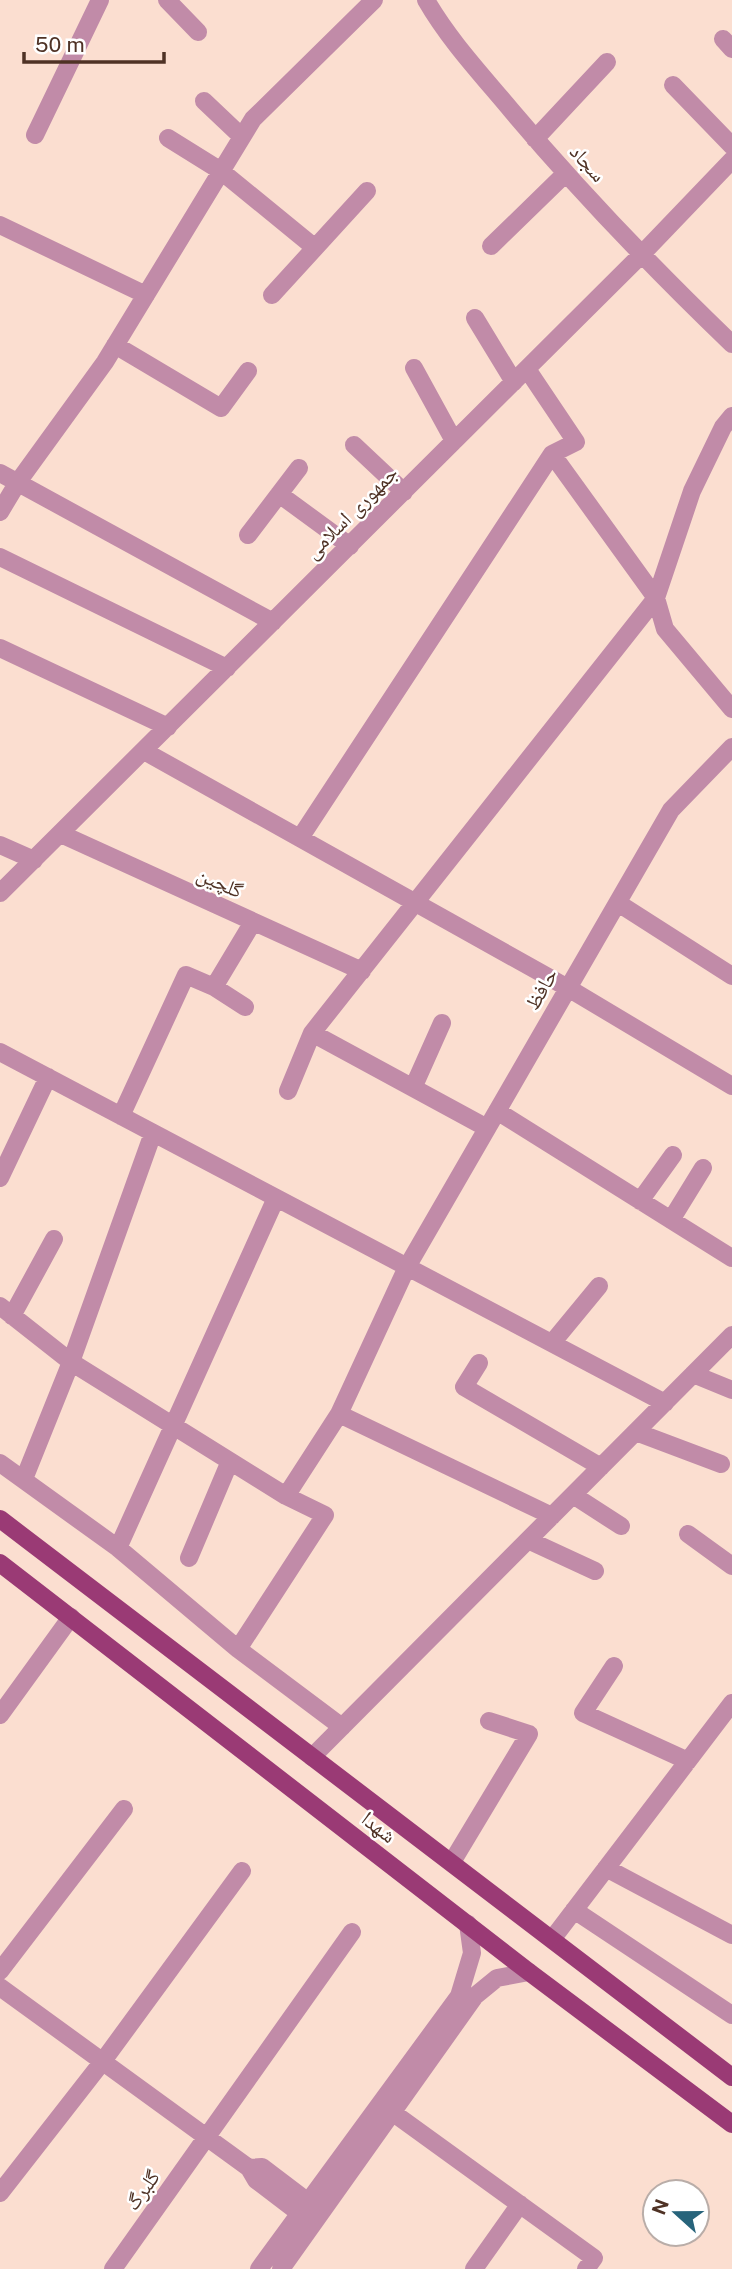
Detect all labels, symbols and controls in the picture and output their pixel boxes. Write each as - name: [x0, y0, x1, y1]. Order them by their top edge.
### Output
- scale bar: [24, 21, 164, 65]
- text: 50 m: [35, 32, 85, 57]
- street label: سجاد: [565, 139, 611, 187]
- street label: جمهوری اسلامی: [299, 460, 404, 565]
- street label: گلچین: [193, 861, 247, 904]
- street label: حافظ: [519, 964, 563, 1014]
- street label: شهدا: [357, 1806, 401, 1848]
- street label: گلبرگ: [119, 2165, 165, 2215]
- north arrow: [641, 2178, 711, 2248]
- text: N: [647, 2196, 673, 2218]

